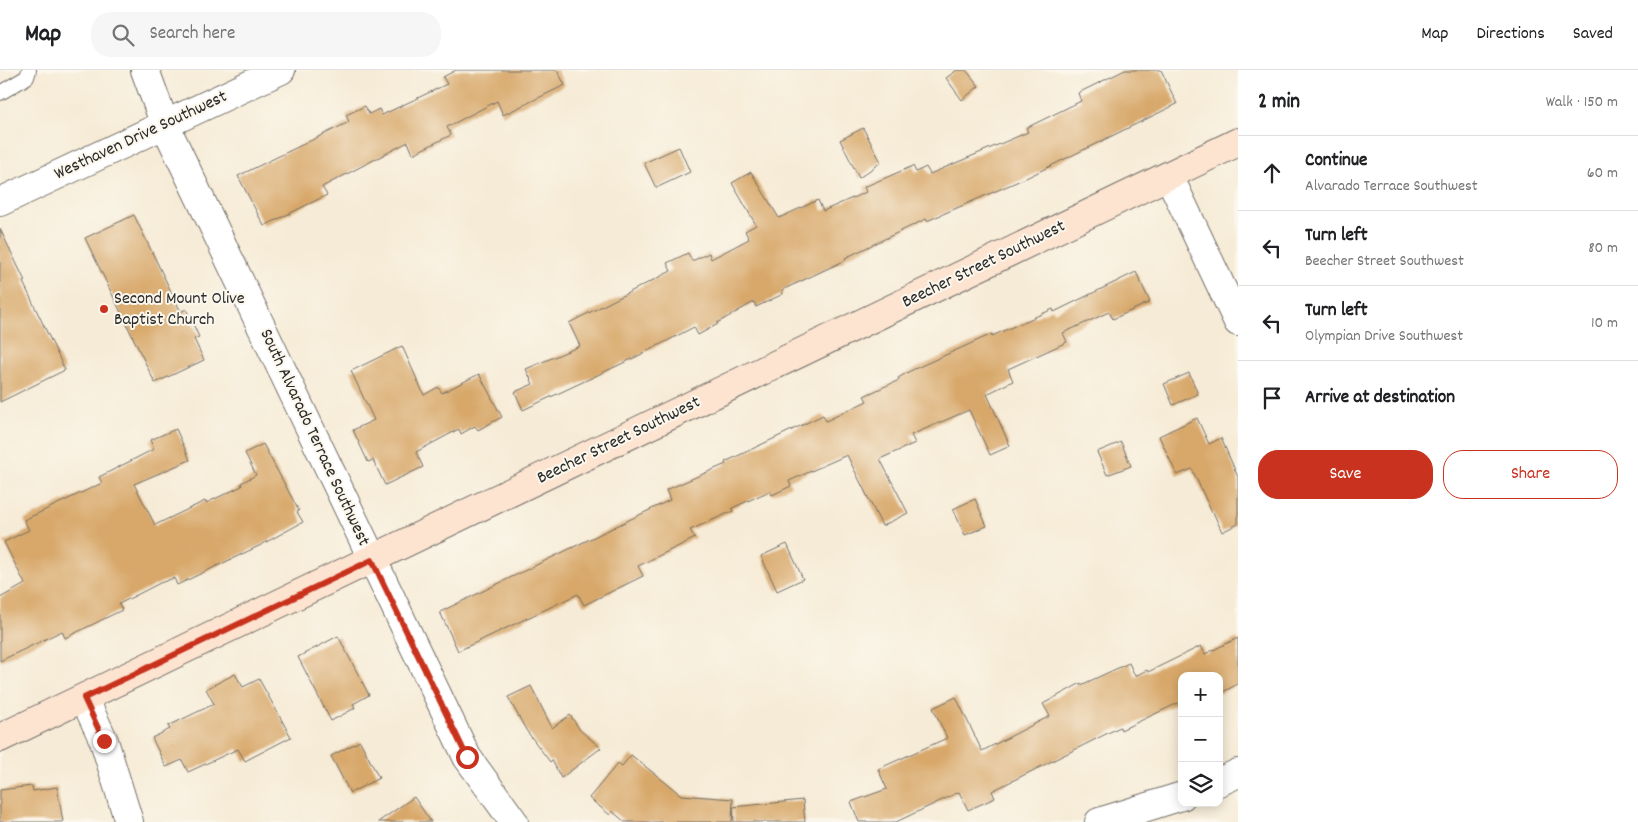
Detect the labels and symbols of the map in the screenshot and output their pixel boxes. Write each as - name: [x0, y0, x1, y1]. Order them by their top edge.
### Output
- street label: Westhaven Drive Southwest: [50, 85, 232, 187]
- street label: Beecher Street Southwest: [898, 214, 1070, 315]
- place label: Second Mount Olive Baptist Church: [114, 287, 245, 333]
- marker: Second Mount Olive Baptist Church: [98, 303, 110, 315]
- street label: South Alvarado Terrace Southwest: [253, 325, 376, 551]
- street label: Beecher Street Southwest: [533, 390, 705, 491]
- route end: [93, 730, 116, 753]
- route start: [456, 746, 479, 769]

